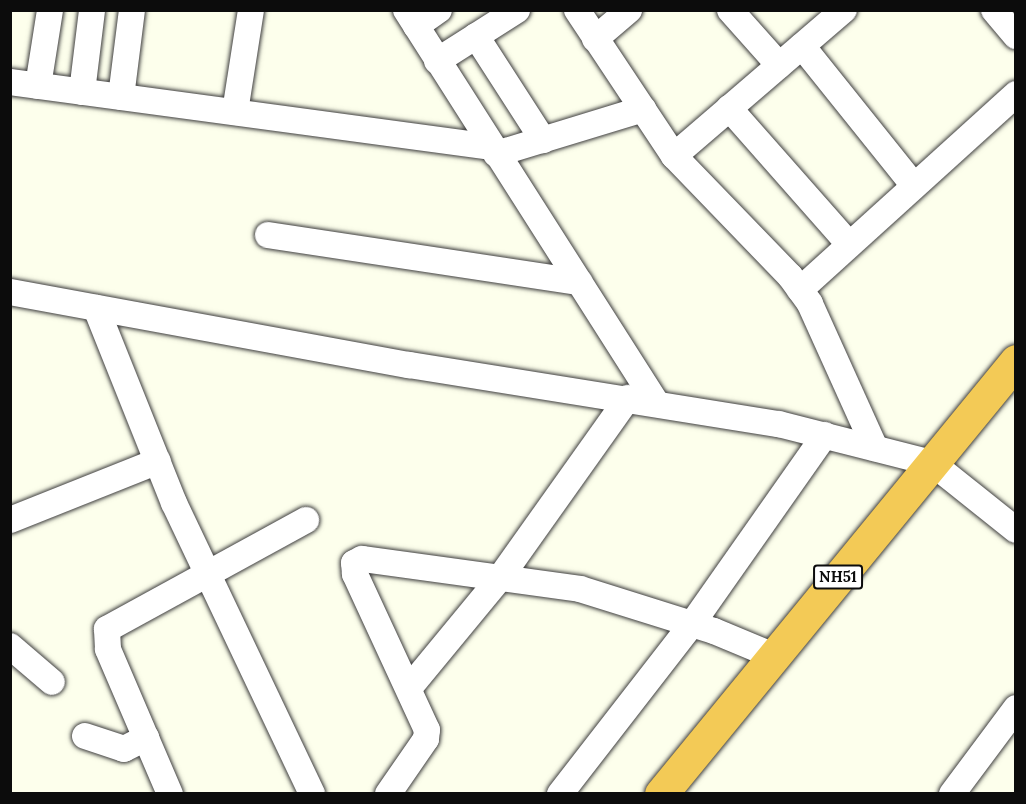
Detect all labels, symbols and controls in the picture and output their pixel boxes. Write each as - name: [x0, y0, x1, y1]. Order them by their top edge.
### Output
- road number: NH51: [812, 565, 864, 589]

